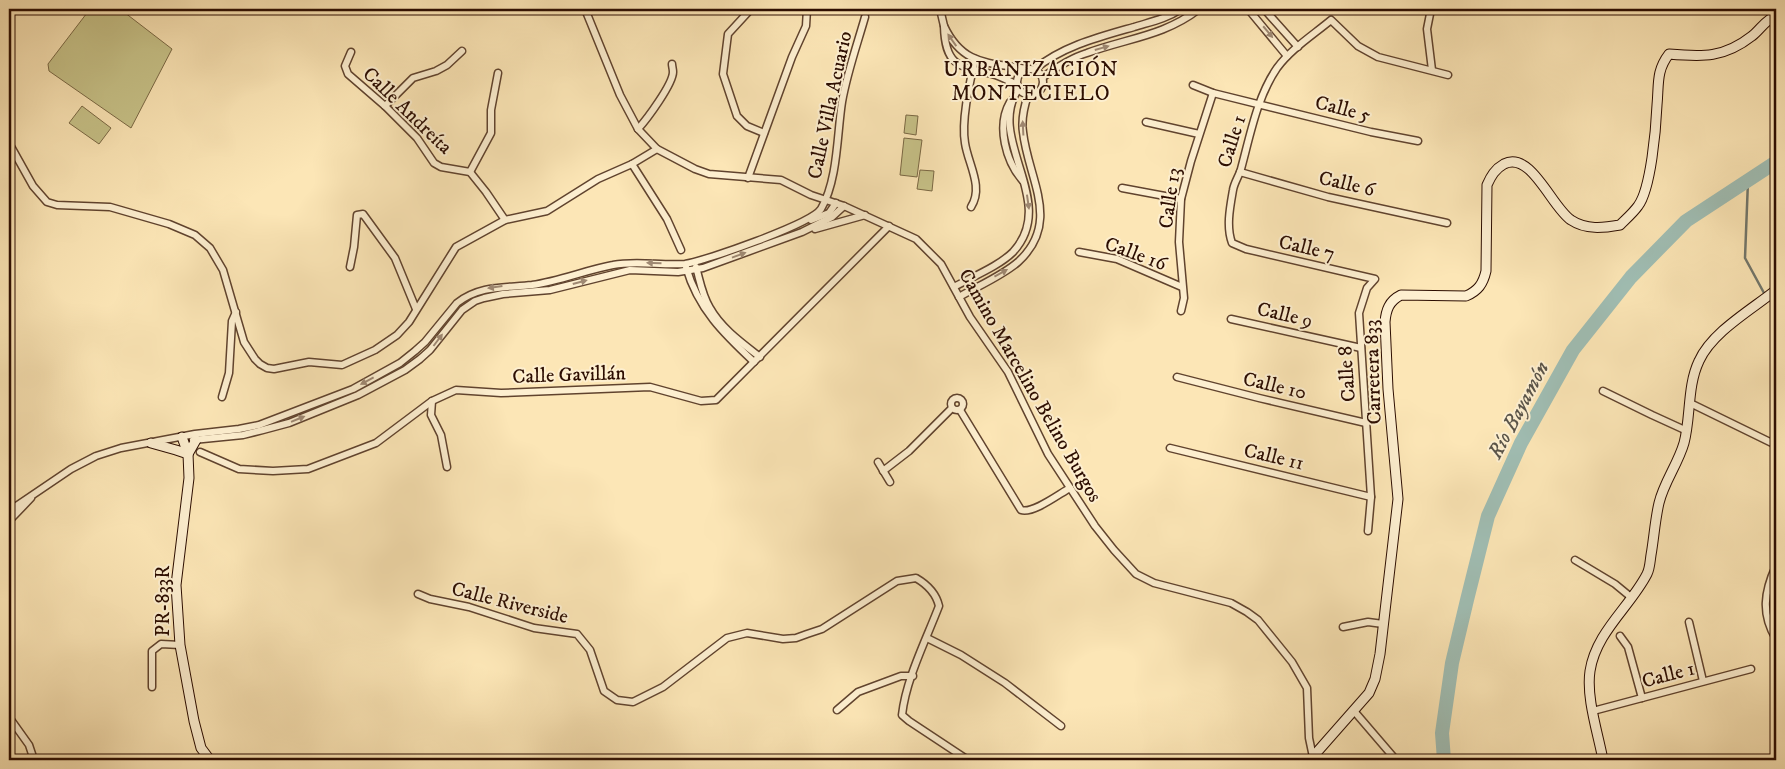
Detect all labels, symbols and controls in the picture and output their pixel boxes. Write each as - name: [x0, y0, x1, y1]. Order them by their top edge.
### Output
- one-way arrow: [1262, 25, 1273, 38]
- street label: Calle Villa Acuario: [803, 29, 858, 182]
- one-way arrow: [947, 33, 957, 46]
- one-way arrow: [1095, 44, 1110, 52]
- district label: URBANIZACIÓN MONTECIELO: [943, 55, 1119, 107]
- street label: Calle Andreíta: [357, 62, 457, 160]
- street label: Calle 5: [1312, 91, 1373, 128]
- street label: Calle 1: [1213, 112, 1252, 171]
- one-way arrow: [1019, 120, 1027, 136]
- street label: Calle 13: [1154, 166, 1187, 230]
- street label: Calle 6: [1316, 166, 1378, 203]
- one-way arrow: [1024, 195, 1032, 211]
- street label: Calle 7: [1276, 230, 1337, 267]
- street label: Calle 16: [1101, 232, 1170, 277]
- one-way arrow: [732, 251, 747, 259]
- one-way arrow: [646, 259, 662, 267]
- street label: Camino Marcelino Belino Burgos: [953, 265, 1107, 507]
- one-way arrow: [994, 269, 1009, 277]
- one-way arrow: [573, 278, 588, 286]
- one-way arrow: [486, 284, 502, 292]
- street label: Calle 9: [1254, 297, 1315, 334]
- street label: Carretera 833: [1359, 319, 1388, 425]
- one-way arrow: [432, 334, 443, 347]
- street label: Calle 8: [1333, 345, 1362, 403]
- water label: Río Bayamón: [1482, 357, 1555, 464]
- street label: Calle Gavillán: [512, 361, 627, 390]
- street label: Calle 10: [1240, 367, 1309, 406]
- one-way arrow: [360, 377, 374, 385]
- one-way arrow: [291, 415, 305, 423]
- street label: Calle 11: [1241, 438, 1306, 477]
- street label: PR-833R: [151, 565, 176, 637]
- street label: Calle Riverside: [449, 577, 571, 630]
- street label: Calle 1: [1639, 656, 1698, 694]

